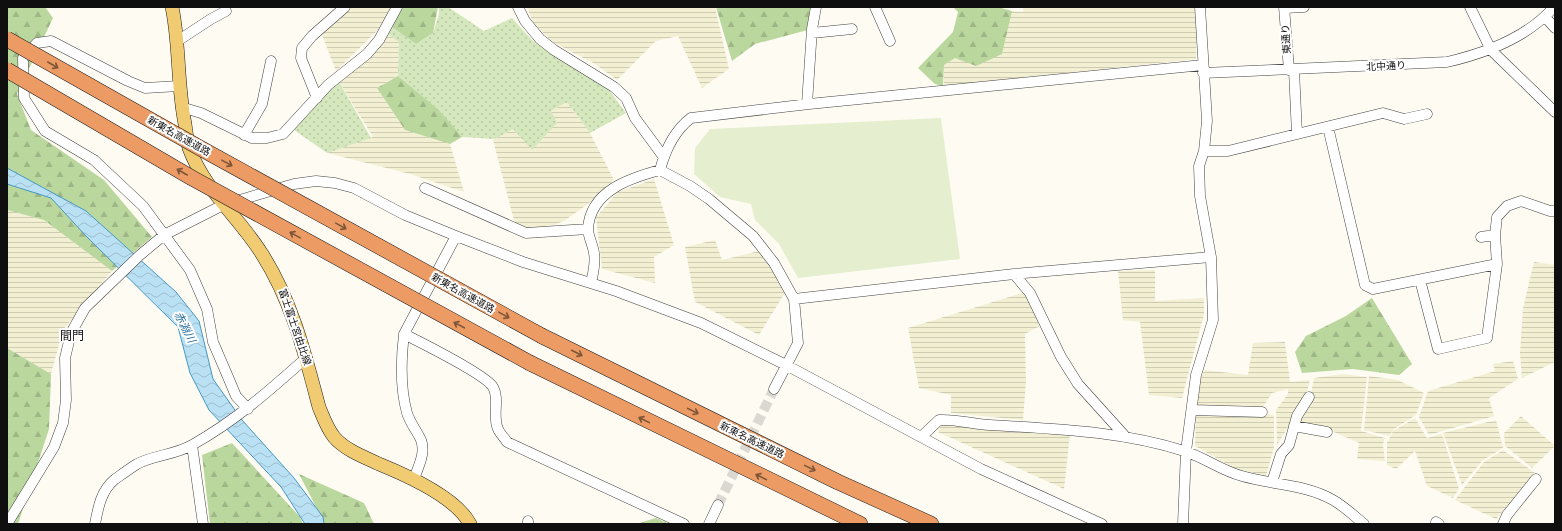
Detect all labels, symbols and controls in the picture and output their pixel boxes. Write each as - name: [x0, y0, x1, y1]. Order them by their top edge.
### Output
- street label: 東通り: [1279, 24, 1293, 54]
- street label: 北中通り: [1366, 59, 1406, 73]
- one-way arrow: [47, 62, 59, 70]
- street label: 新東名高速道路: [146, 114, 212, 158]
- one-way arrow: [221, 160, 233, 168]
- one-way arrow: [176, 168, 188, 176]
- one-way arrow: [335, 223, 347, 230]
- one-way arrow: [289, 231, 301, 239]
- street label: 新東名高速道路: [430, 271, 496, 315]
- street label: 富士富士宮由比線: [277, 287, 313, 367]
- water label: 赤淵川: [172, 310, 198, 345]
- one-way arrow: [498, 312, 510, 320]
- one-way arrow: [453, 320, 465, 328]
- district label: 間門: [60, 329, 84, 343]
- one-way arrow: [570, 350, 582, 358]
- one-way arrow: [687, 408, 699, 415]
- one-way arrow: [639, 416, 651, 423]
- street label: 新東名高速道路: [718, 420, 786, 460]
- one-way arrow: [804, 465, 816, 472]
- one-way arrow: [756, 473, 768, 480]

